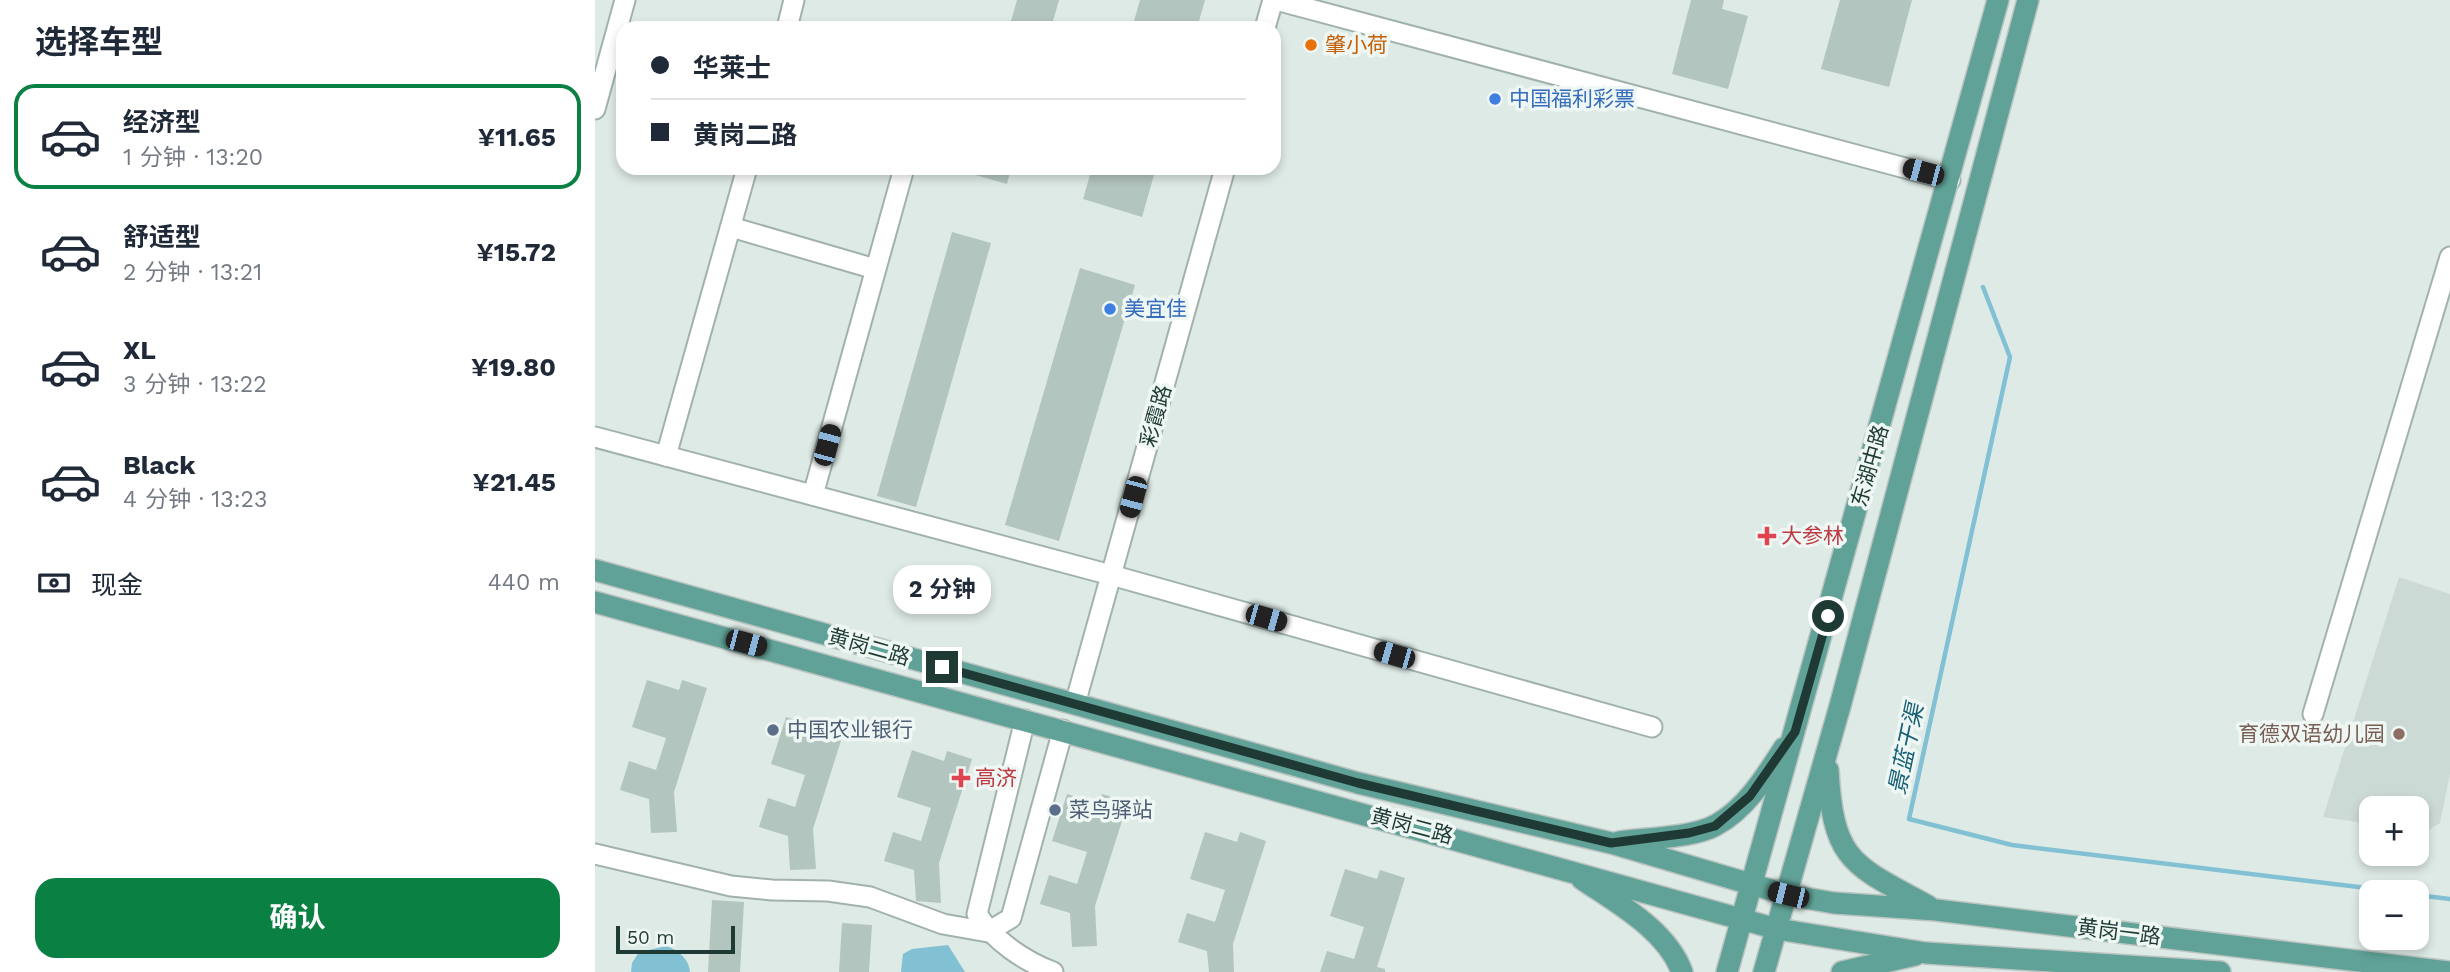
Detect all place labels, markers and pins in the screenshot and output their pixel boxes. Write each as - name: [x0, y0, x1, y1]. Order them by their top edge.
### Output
- place label: 肇小荷: [1325, 32, 1388, 57]
- marker: 肇小荷: [1303, 37, 1319, 53]
- place label: 中国福利彩票: [1509, 86, 1635, 111]
- marker: 中国福利彩票: [1487, 91, 1503, 107]
- place label: 美宜佳: [1124, 296, 1187, 321]
- marker: 美宜佳: [1102, 301, 1118, 317]
- place label: 大参林: [1781, 523, 1844, 548]
- marker: 大参林: [1759, 528, 1775, 544]
- place label: 中国农业银行: [787, 717, 913, 742]
- place label: 育德双语幼儿园: [2238, 721, 2385, 746]
- marker: 中国农业银行: [765, 722, 781, 738]
- marker: 育德双语幼儿园: [2391, 726, 2407, 742]
- place label: 高济: [975, 765, 1017, 790]
- marker: 高济: [953, 770, 969, 786]
- place label: 菜鸟驿站: [1069, 797, 1153, 822]
- marker: 菜鸟驿站: [1047, 802, 1063, 818]

